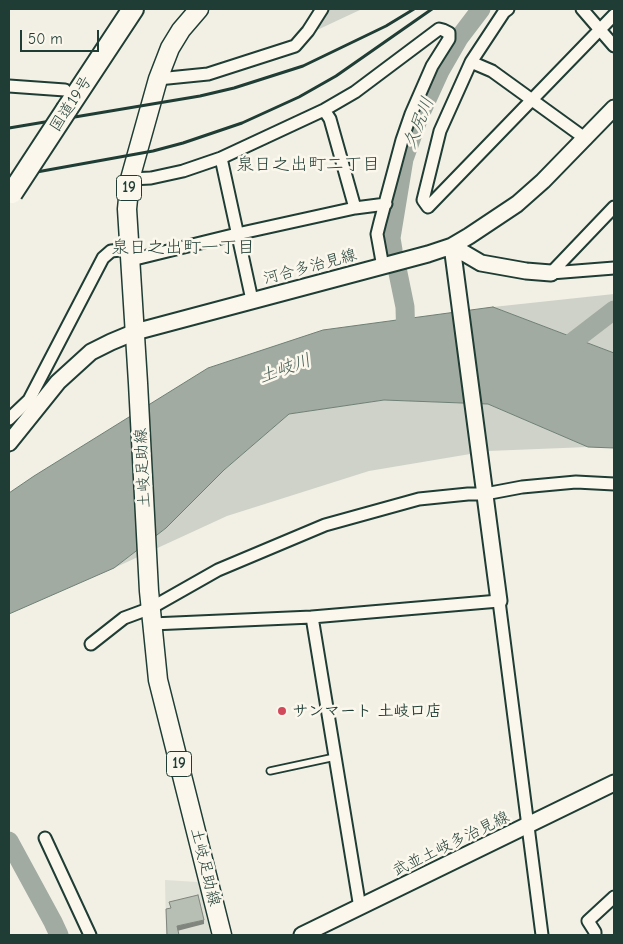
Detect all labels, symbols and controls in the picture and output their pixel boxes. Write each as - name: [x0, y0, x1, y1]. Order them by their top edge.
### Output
- scale bar: [22, 20, 101, 52]
- text: 50 m: [28, 30, 63, 48]
- street label: 国道19号: [46, 72, 96, 136]
- water label: 久尻川: [399, 94, 439, 152]
- district label: 泉日之出町二丁目: [236, 154, 380, 176]
- road number: 19: [116, 176, 142, 200]
- district label: 泉日之出町一丁目: [111, 237, 255, 259]
- street label: 河合多治見線: [261, 245, 359, 289]
- water label: 土岐川: [256, 350, 314, 388]
- street label: 土岐足助線: [131, 428, 155, 508]
- place label: サンマート 土岐口店: [292, 701, 442, 721]
- marker: サンマート 土岐口店: [276, 705, 288, 717]
- road number: 19: [166, 752, 192, 776]
- street label: 武並土岐多治見線: [389, 807, 513, 881]
- street label: 土岐足助線: [186, 826, 224, 908]

